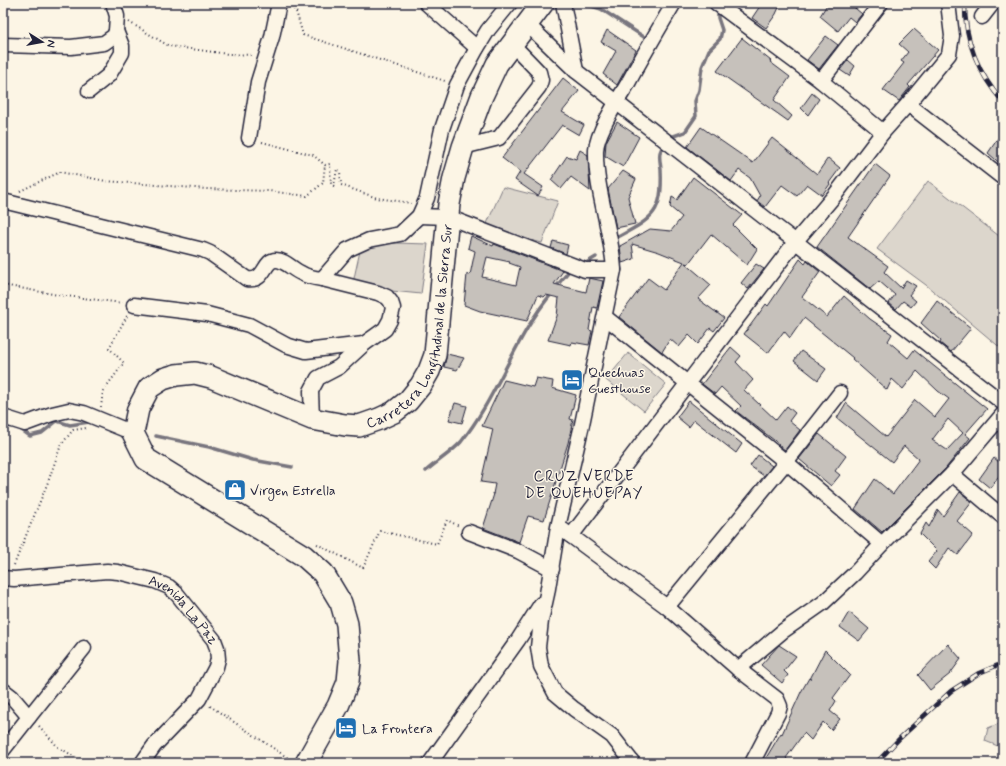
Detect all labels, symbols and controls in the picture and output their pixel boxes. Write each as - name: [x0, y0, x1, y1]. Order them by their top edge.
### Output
- north arrow: [22, 22, 62, 62]
- text: N: [43, 39, 58, 49]
- street label: Carretera Longitudinal de la Sierra Sur: [364, 223, 457, 433]
- place label: Quechuas Guesthouse: [588, 364, 651, 398]
- hotel icon: Quechuas Guesthouse: [559, 367, 585, 393]
- district label: CRUZ VERDE DE QUEHUEPAY: [525, 467, 643, 504]
- shop icon: Virgen Estrella: [222, 477, 248, 503]
- place label: Virgen Estrella: [250, 482, 336, 501]
- street label: Avenida La Paz: [146, 572, 222, 648]
- hotel icon: La Frontera: [333, 715, 359, 741]
- place label: La Frontera: [362, 720, 433, 738]

